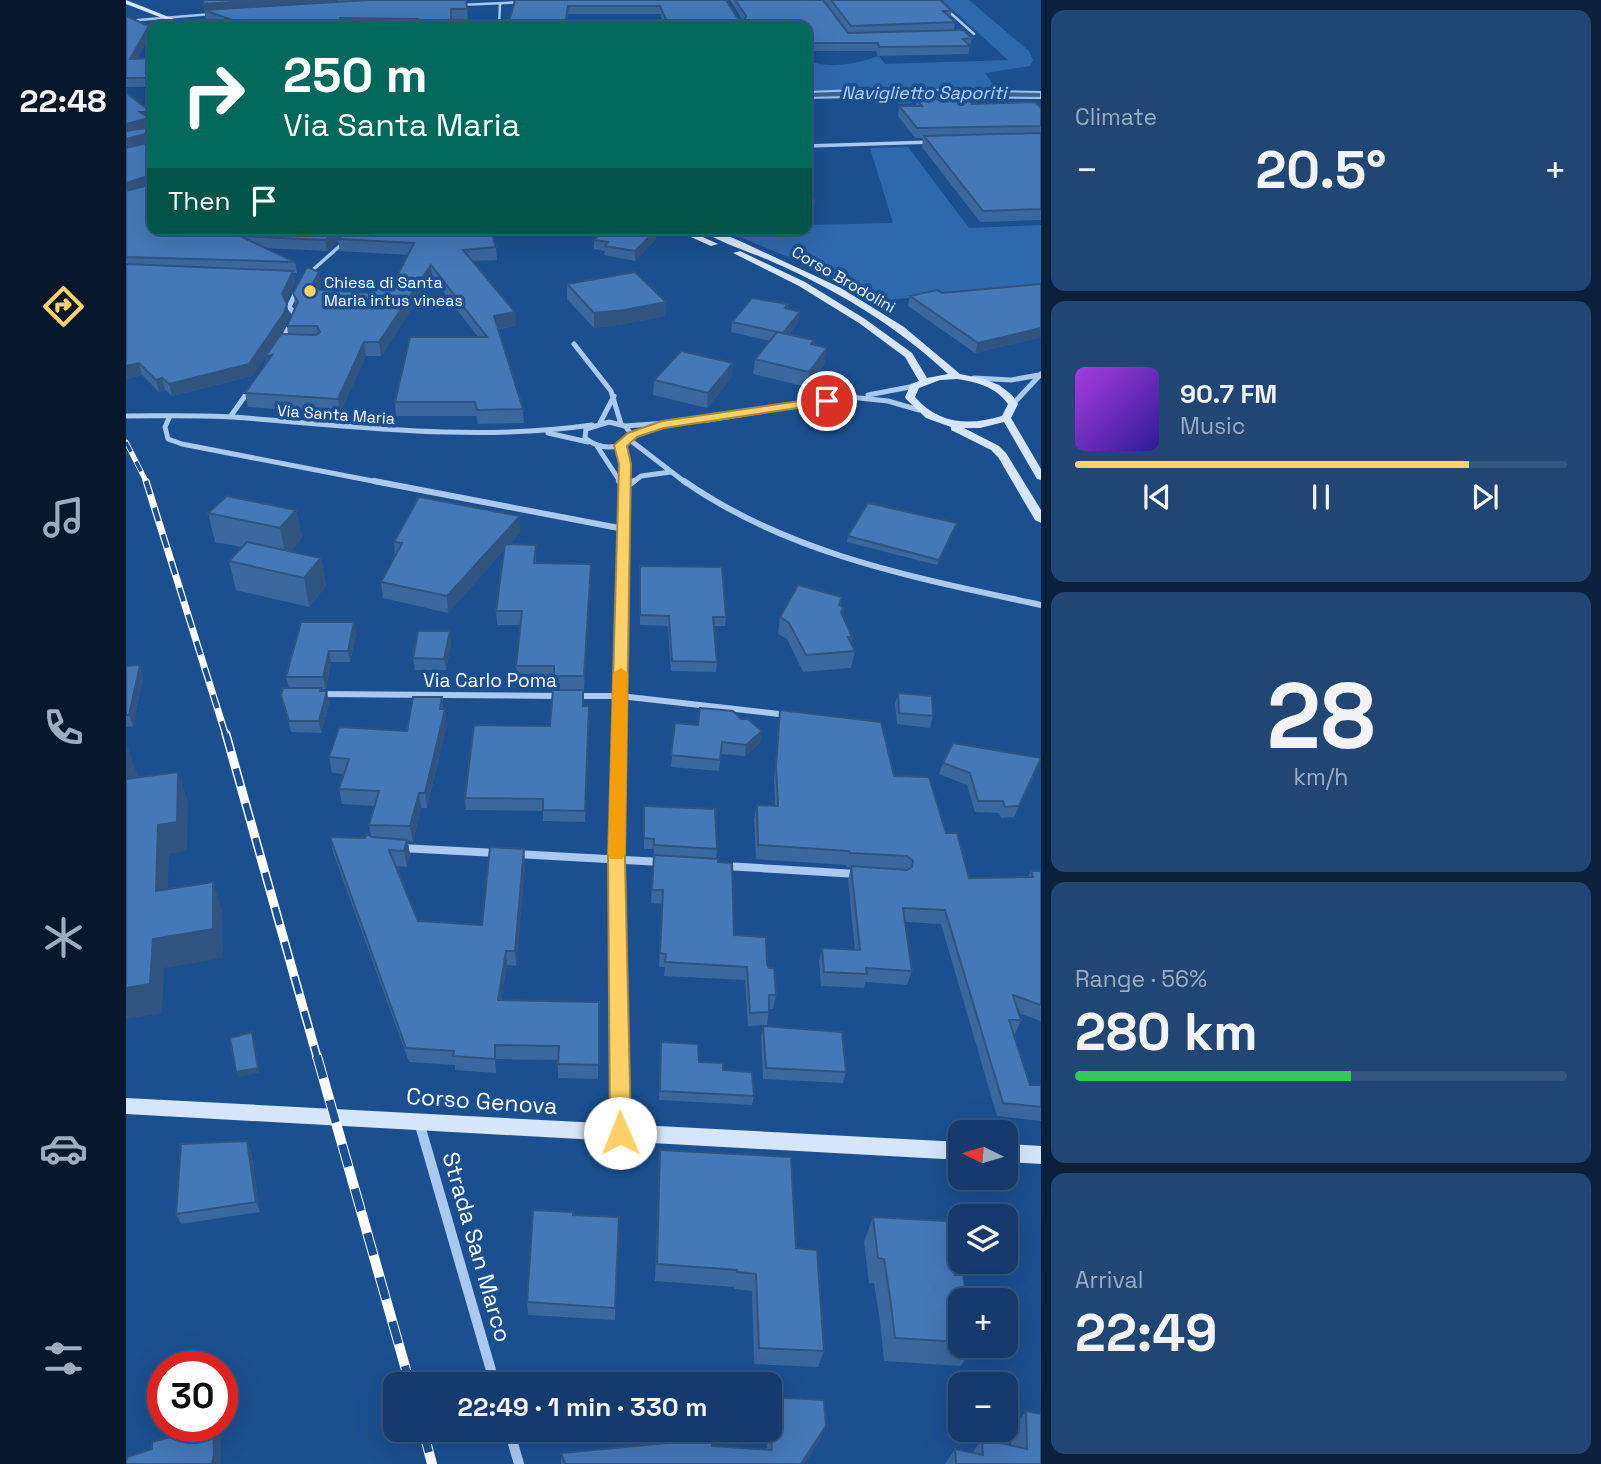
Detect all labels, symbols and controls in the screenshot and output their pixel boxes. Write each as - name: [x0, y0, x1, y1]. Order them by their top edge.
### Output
- text: 250 m: [283, 44, 428, 106]
- icon: right: [168, 49, 259, 140]
- text: 22:48: [19, 81, 107, 121]
- water label: Naviglietto Saporiti: [842, 81, 1009, 104]
- text: Climate: [1075, 102, 1157, 132]
- text: Via Santa Maria: [283, 105, 520, 145]
- text: 20.5°: [1255, 137, 1387, 203]
- text: −: [1075, 146, 1099, 194]
- text: +: [1543, 146, 1567, 194]
- icon: arrive: [245, 182, 283, 220]
- text: Then: [168, 184, 231, 218]
- street label: Corso Brodolini: [788, 241, 899, 318]
- place label: Chiesa di Santa Maria intus vineas: [324, 272, 463, 311]
- icon: directions: [39, 282, 88, 331]
- marker: Chiesa di Santa Maria intus vineas: [302, 283, 318, 299]
- pin: [797, 371, 857, 431]
- text: 90.7 FM: [1180, 377, 1277, 411]
- icon: arrive: [808, 382, 846, 420]
- street label: Via Santa Maria: [276, 400, 396, 429]
- text: Music: [1180, 411, 1245, 441]
- icon: previous: [1138, 478, 1176, 516]
- icon: pause: [1302, 478, 1340, 516]
- icon: next: [1466, 478, 1504, 516]
- icon: music: [39, 493, 88, 542]
- text: 28: [1267, 658, 1375, 775]
- street label: Via Carlo Poma: [423, 668, 557, 693]
- icon: phone: [39, 703, 88, 752]
- text: km/h: [1294, 762, 1348, 792]
- icon: climate: [39, 913, 88, 962]
- text: Range · 56%: [1075, 964, 1207, 994]
- text: 280 km: [1075, 999, 1258, 1065]
- street label: Corso Genova: [405, 1081, 559, 1121]
- position arrow: [583, 1096, 657, 1170]
- north arrow: [948, 1120, 1018, 1190]
- map controls: [948, 1120, 1018, 1442]
- icon: car: [39, 1124, 88, 1173]
- street label: Strada San Marco: [436, 1148, 518, 1346]
- button: layers: [948, 1204, 1018, 1274]
- text: Arrival: [1075, 1265, 1143, 1295]
- button: +: [948, 1288, 1018, 1358]
- text: 22:49: [1075, 1300, 1217, 1366]
- icon: filters: [39, 1334, 88, 1383]
- speed limit sign: 30: [147, 1351, 238, 1442]
- button: −: [948, 1372, 1018, 1442]
- text: 22:49 · 1 min · 330 m: [458, 1390, 707, 1424]

